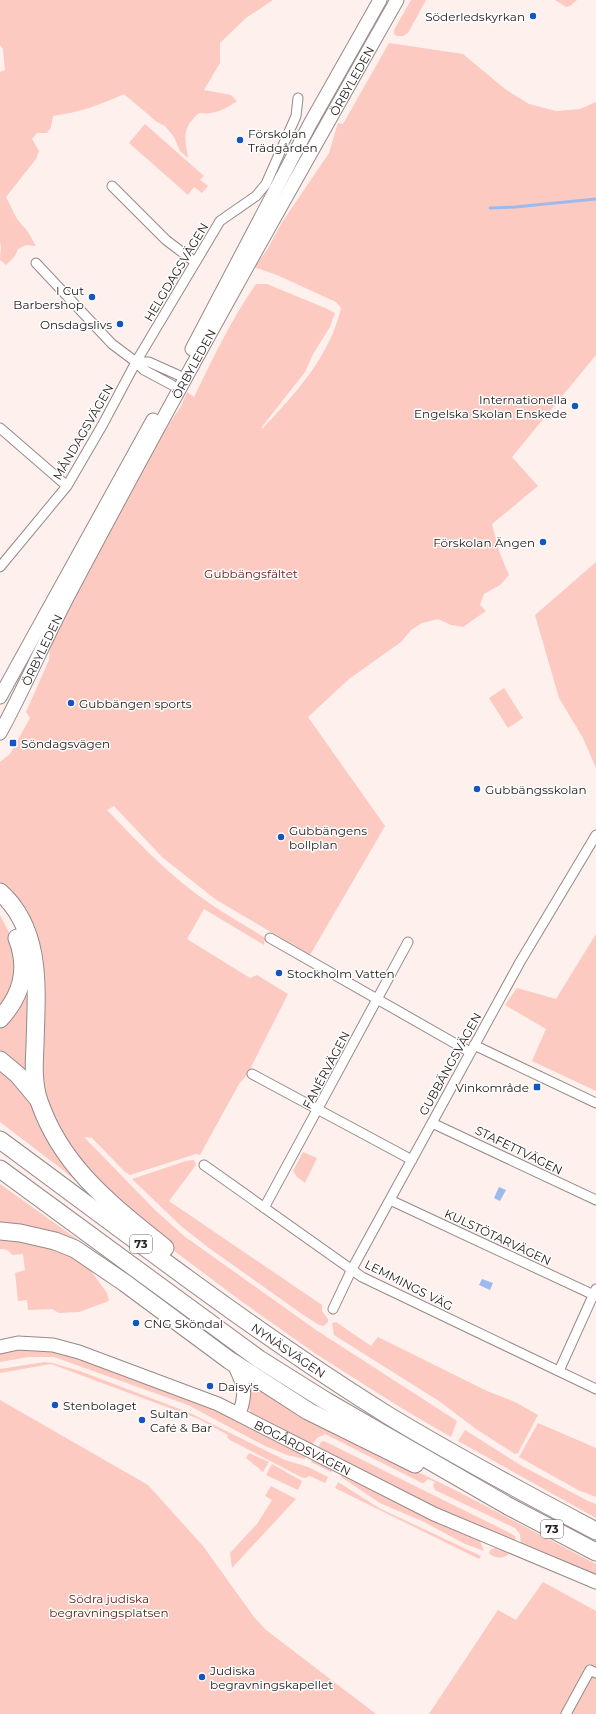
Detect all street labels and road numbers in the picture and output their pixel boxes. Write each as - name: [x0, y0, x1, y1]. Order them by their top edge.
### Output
- street label: ÖRBYLEDEN: [326, 43, 377, 118]
- street label: HELGDAGSVÄGEN: [141, 220, 211, 324]
- street label: ÖRBYLEDEN: [168, 326, 219, 401]
- street label: MÅNDAGSVÄGEN: [49, 381, 117, 483]
- street label: ÖRBYLEDEN: [18, 611, 65, 688]
- street label: GUBBÄNGSVÄGEN: [415, 1010, 485, 1118]
- street label: FANÉRVÄGEN: [299, 1029, 353, 1111]
- street label: STAFETTVÄGEN: [473, 1122, 565, 1178]
- street label: KULSTÖTARVÄGEN: [442, 1206, 554, 1268]
- road number: 73: [130, 1235, 152, 1253]
- street label: LEMMINGS VÄG: [362, 1256, 456, 1314]
- street label: NYNÄSVÄGEN: [249, 1319, 328, 1381]
- street label: BOGÅRDSVÄGEN: [252, 1416, 354, 1478]
- road number: 73: [541, 1520, 563, 1538]

